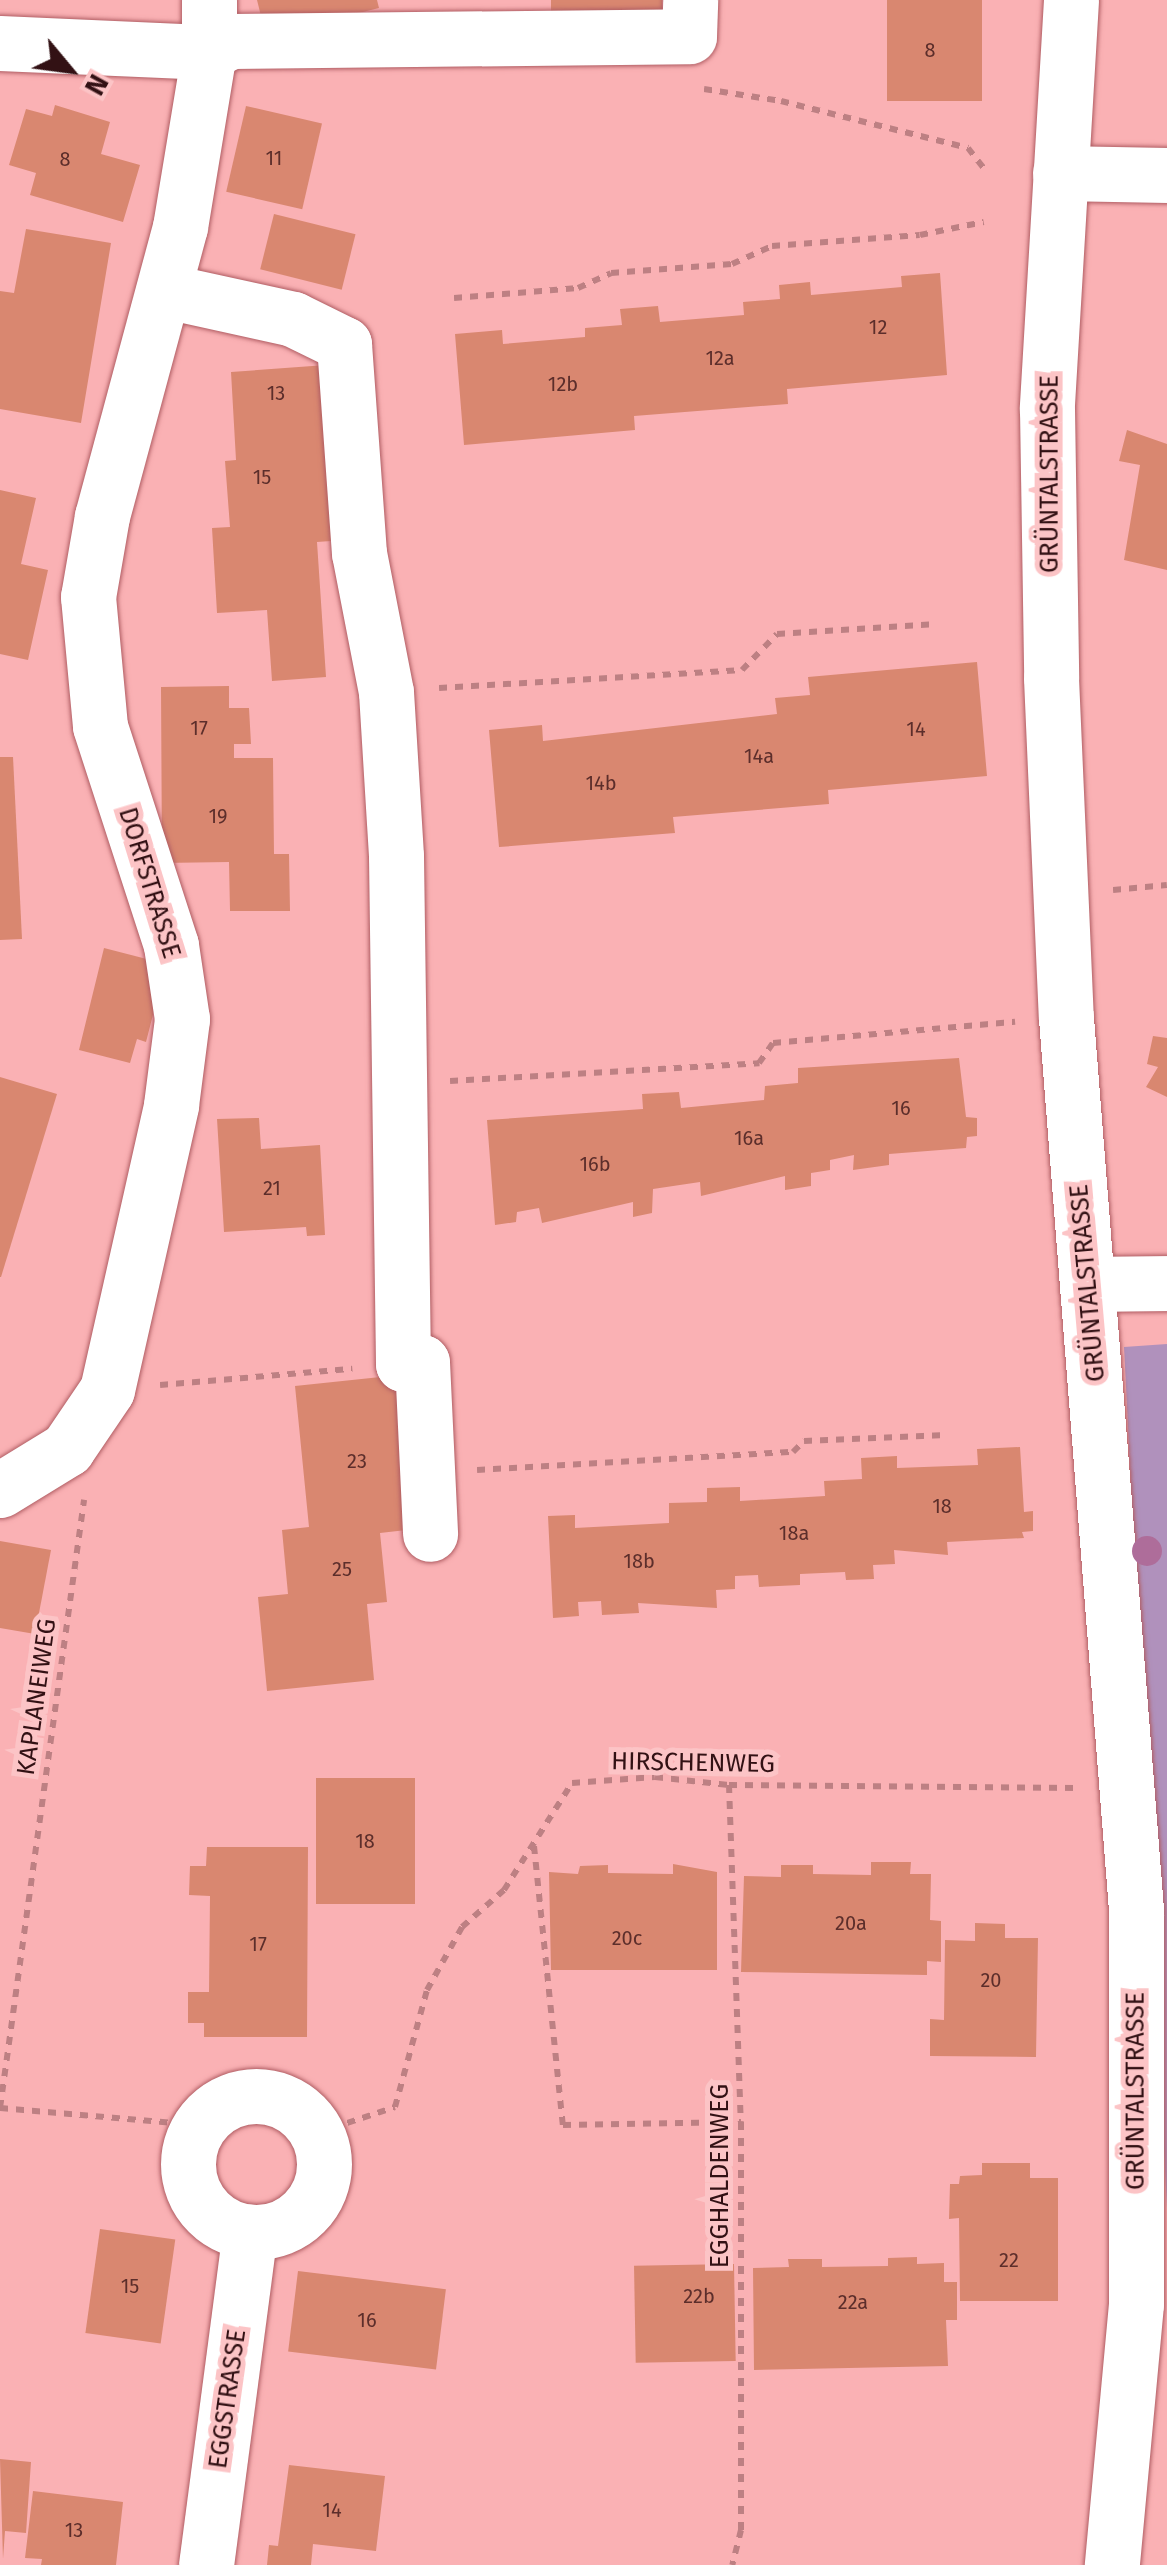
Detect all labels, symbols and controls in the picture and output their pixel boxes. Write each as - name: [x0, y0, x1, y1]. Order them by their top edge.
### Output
- north arrow: [20, 20, 120, 120]
- house number: 8: [924, 38, 936, 62]
- text: N: [78, 69, 116, 101]
- house number: 11: [265, 146, 283, 170]
- house number: 8: [59, 147, 71, 171]
- house number: 12: [869, 315, 887, 339]
- house number: 12a: [705, 346, 735, 370]
- house number: 12b: [548, 372, 578, 396]
- street label: GRÜNTALSTRASSE: [1035, 375, 1065, 573]
- house number: 13: [267, 381, 285, 405]
- house number: 15: [253, 465, 271, 489]
- house number: 17: [190, 716, 208, 740]
- house number: 14: [906, 717, 926, 741]
- house number: 14a: [744, 744, 774, 768]
- house number: 14b: [585, 771, 617, 795]
- street label: DORFSTRASSE: [112, 804, 186, 962]
- house number: 19: [208, 804, 228, 828]
- house number: 16: [891, 1096, 911, 1120]
- house number: 16a: [734, 1126, 764, 1150]
- house number: 16b: [579, 1152, 611, 1176]
- house number: 21: [263, 1176, 281, 1200]
- street label: GRÜNTALSTRASSE: [1064, 1183, 1112, 1383]
- house number: 23: [347, 1449, 367, 1473]
- house number: 18: [932, 1494, 952, 1518]
- house number: 18a: [779, 1521, 809, 1545]
- house number: 18b: [623, 1549, 655, 1573]
- house number: 25: [332, 1557, 352, 1581]
- street label: KAPLANEIWEG: [11, 1617, 63, 1777]
- street label: HIRSCHENWEG: [611, 1747, 775, 1779]
- house number: 18: [355, 1829, 375, 1853]
- house number: 20a: [835, 1911, 867, 1935]
- house number: 20c: [612, 1926, 642, 1950]
- house number: 17: [249, 1932, 267, 1956]
- house number: 20: [980, 1968, 1002, 1992]
- street label: GRÜNTALSTRASSE: [1121, 1992, 1151, 2190]
- street label: EGGHALDENWEG: [705, 2084, 735, 2268]
- house number: 22: [999, 2248, 1019, 2272]
- house number: 15: [121, 2274, 139, 2298]
- house number: 22b: [683, 2284, 715, 2308]
- house number: 22a: [838, 2290, 868, 2314]
- house number: 16: [357, 2308, 377, 2332]
- street label: EGGSTRASSE: [203, 2327, 253, 2471]
- house number: 14: [322, 2498, 342, 2522]
- house number: 13: [65, 2518, 83, 2542]

